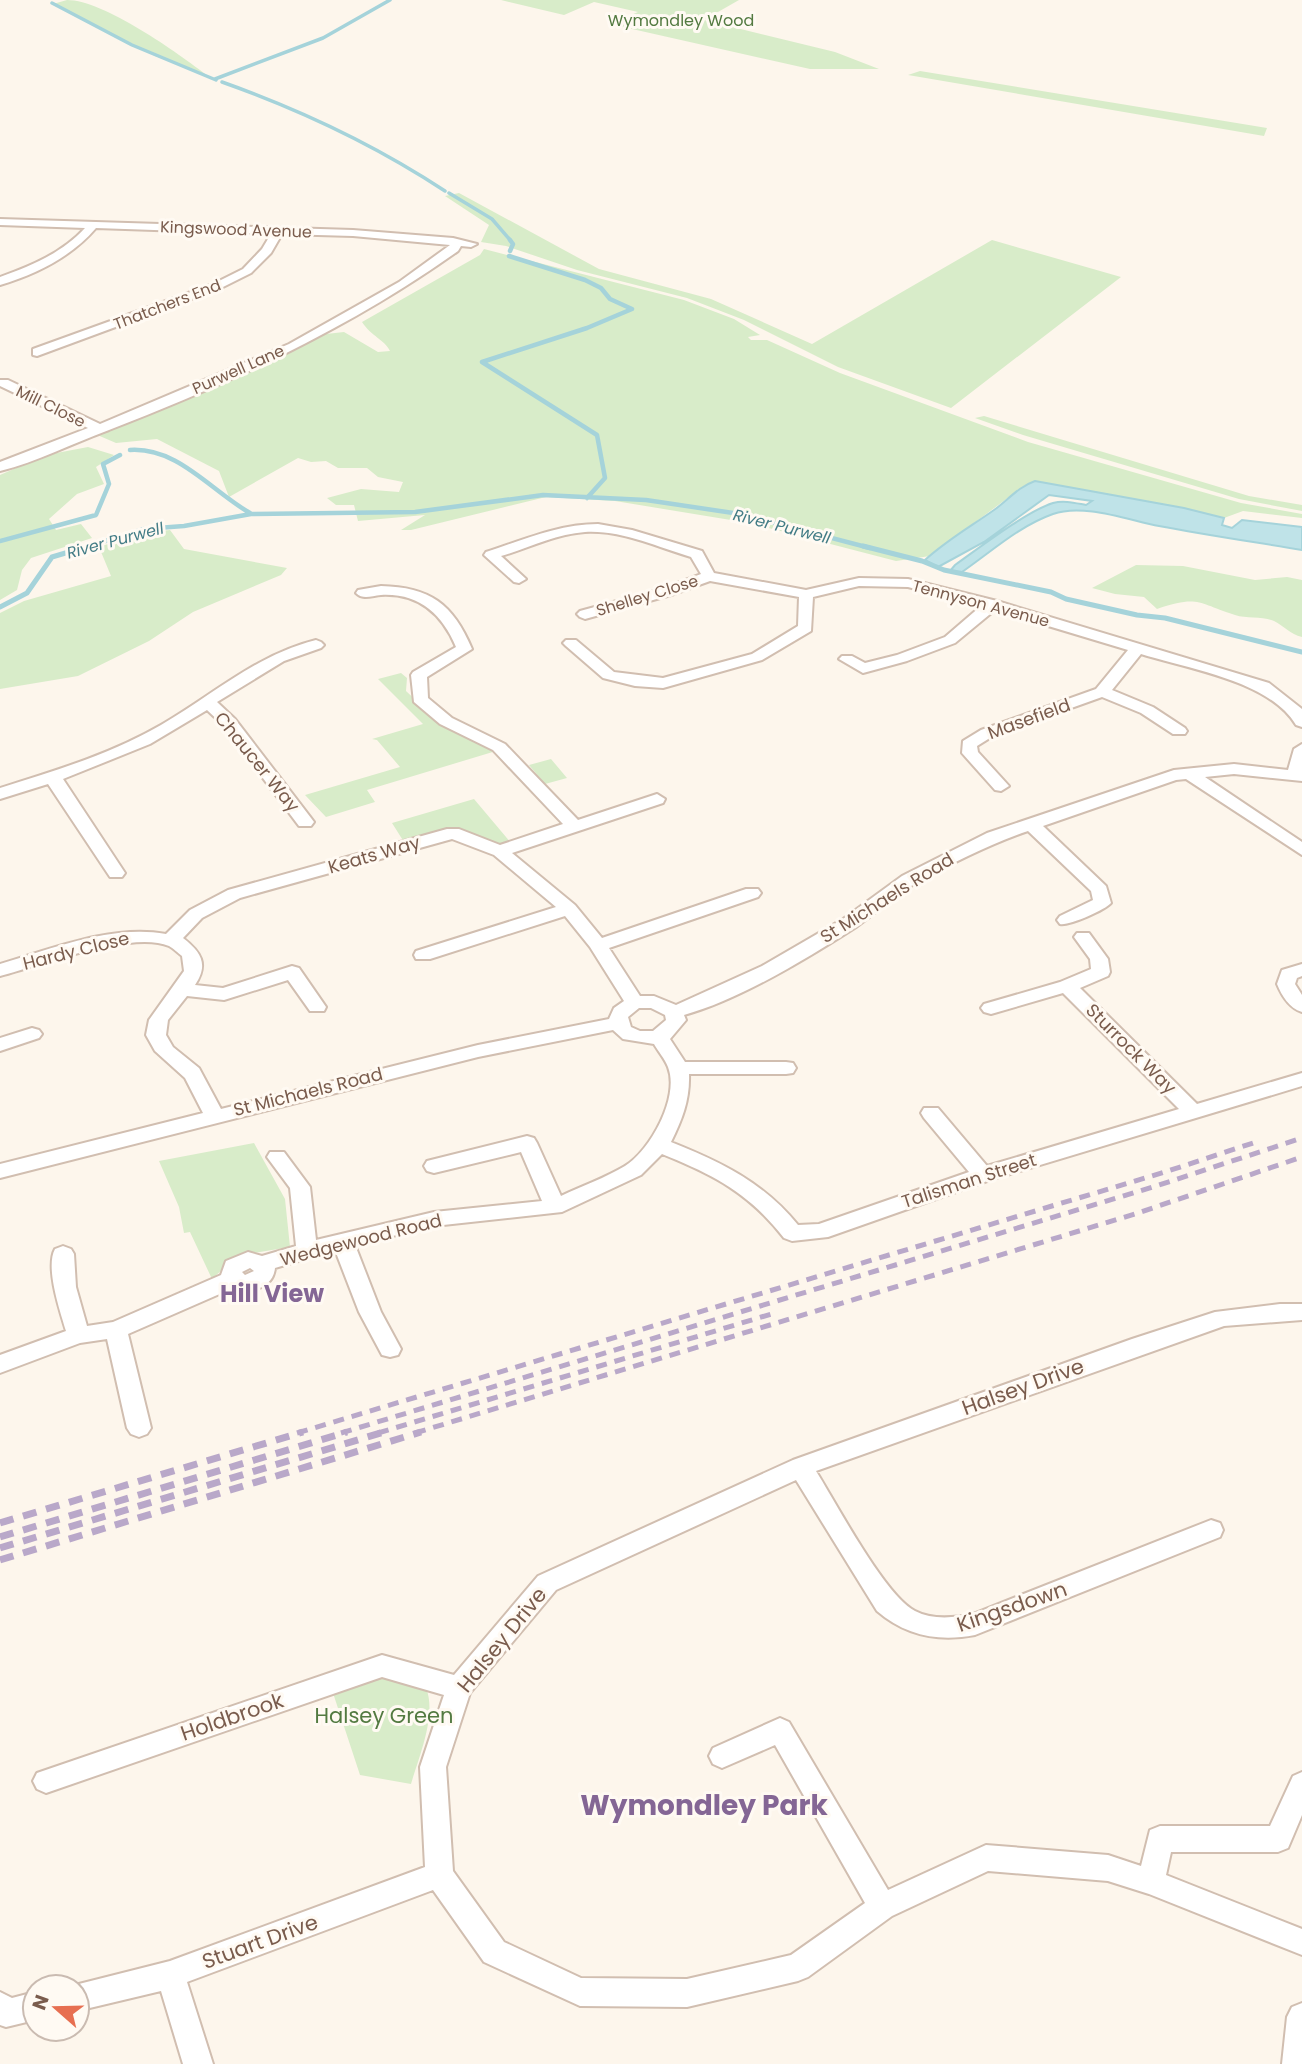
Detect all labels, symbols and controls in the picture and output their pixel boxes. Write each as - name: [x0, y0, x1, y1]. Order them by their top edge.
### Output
- park label: Wymondley Wood: [608, 9, 754, 32]
- street label: Kingswood Avenue: [160, 215, 312, 244]
- street label: Thatchers End: [110, 273, 224, 335]
- street label: Purwell Lane: [189, 339, 288, 400]
- street label: Mill Close: [12, 380, 89, 433]
- water label: River Purwell: [731, 503, 833, 550]
- water label: River Purwell: [64, 516, 166, 564]
- street label: Shelley Close: [593, 569, 701, 622]
- street label: Tennyson Avenue: [910, 574, 1052, 633]
- street label: Masefield: [984, 692, 1074, 745]
- street label: Chaucer Way: [209, 706, 306, 817]
- street label: Keats Way: [325, 829, 423, 880]
- street label: St Michaels Road: [815, 846, 958, 949]
- street label: Hardy Close: [20, 925, 132, 976]
- street label: Sturrock Way: [1081, 998, 1182, 1099]
- street label: St Michaels Road: [231, 1061, 385, 1122]
- street label: Talisman Street: [898, 1147, 1039, 1214]
- street label: Wedgewood Road: [277, 1207, 444, 1272]
- district label: Hill View: [220, 1277, 324, 1310]
- street label: Halsey Drive: [958, 1351, 1088, 1422]
- street label: Kingsdown: [953, 1574, 1071, 1639]
- street label: Halsey Drive: [450, 1581, 553, 1699]
- street label: Holdbrook: [177, 1685, 287, 1748]
- park label: Halsey Green: [315, 1701, 453, 1730]
- district label: Wymondley Park: [580, 1786, 828, 1825]
- street label: Stuart Drive: [198, 1907, 322, 1976]
- north arrow: [21, 1973, 91, 2043]
- text: N: [25, 1991, 56, 2014]

